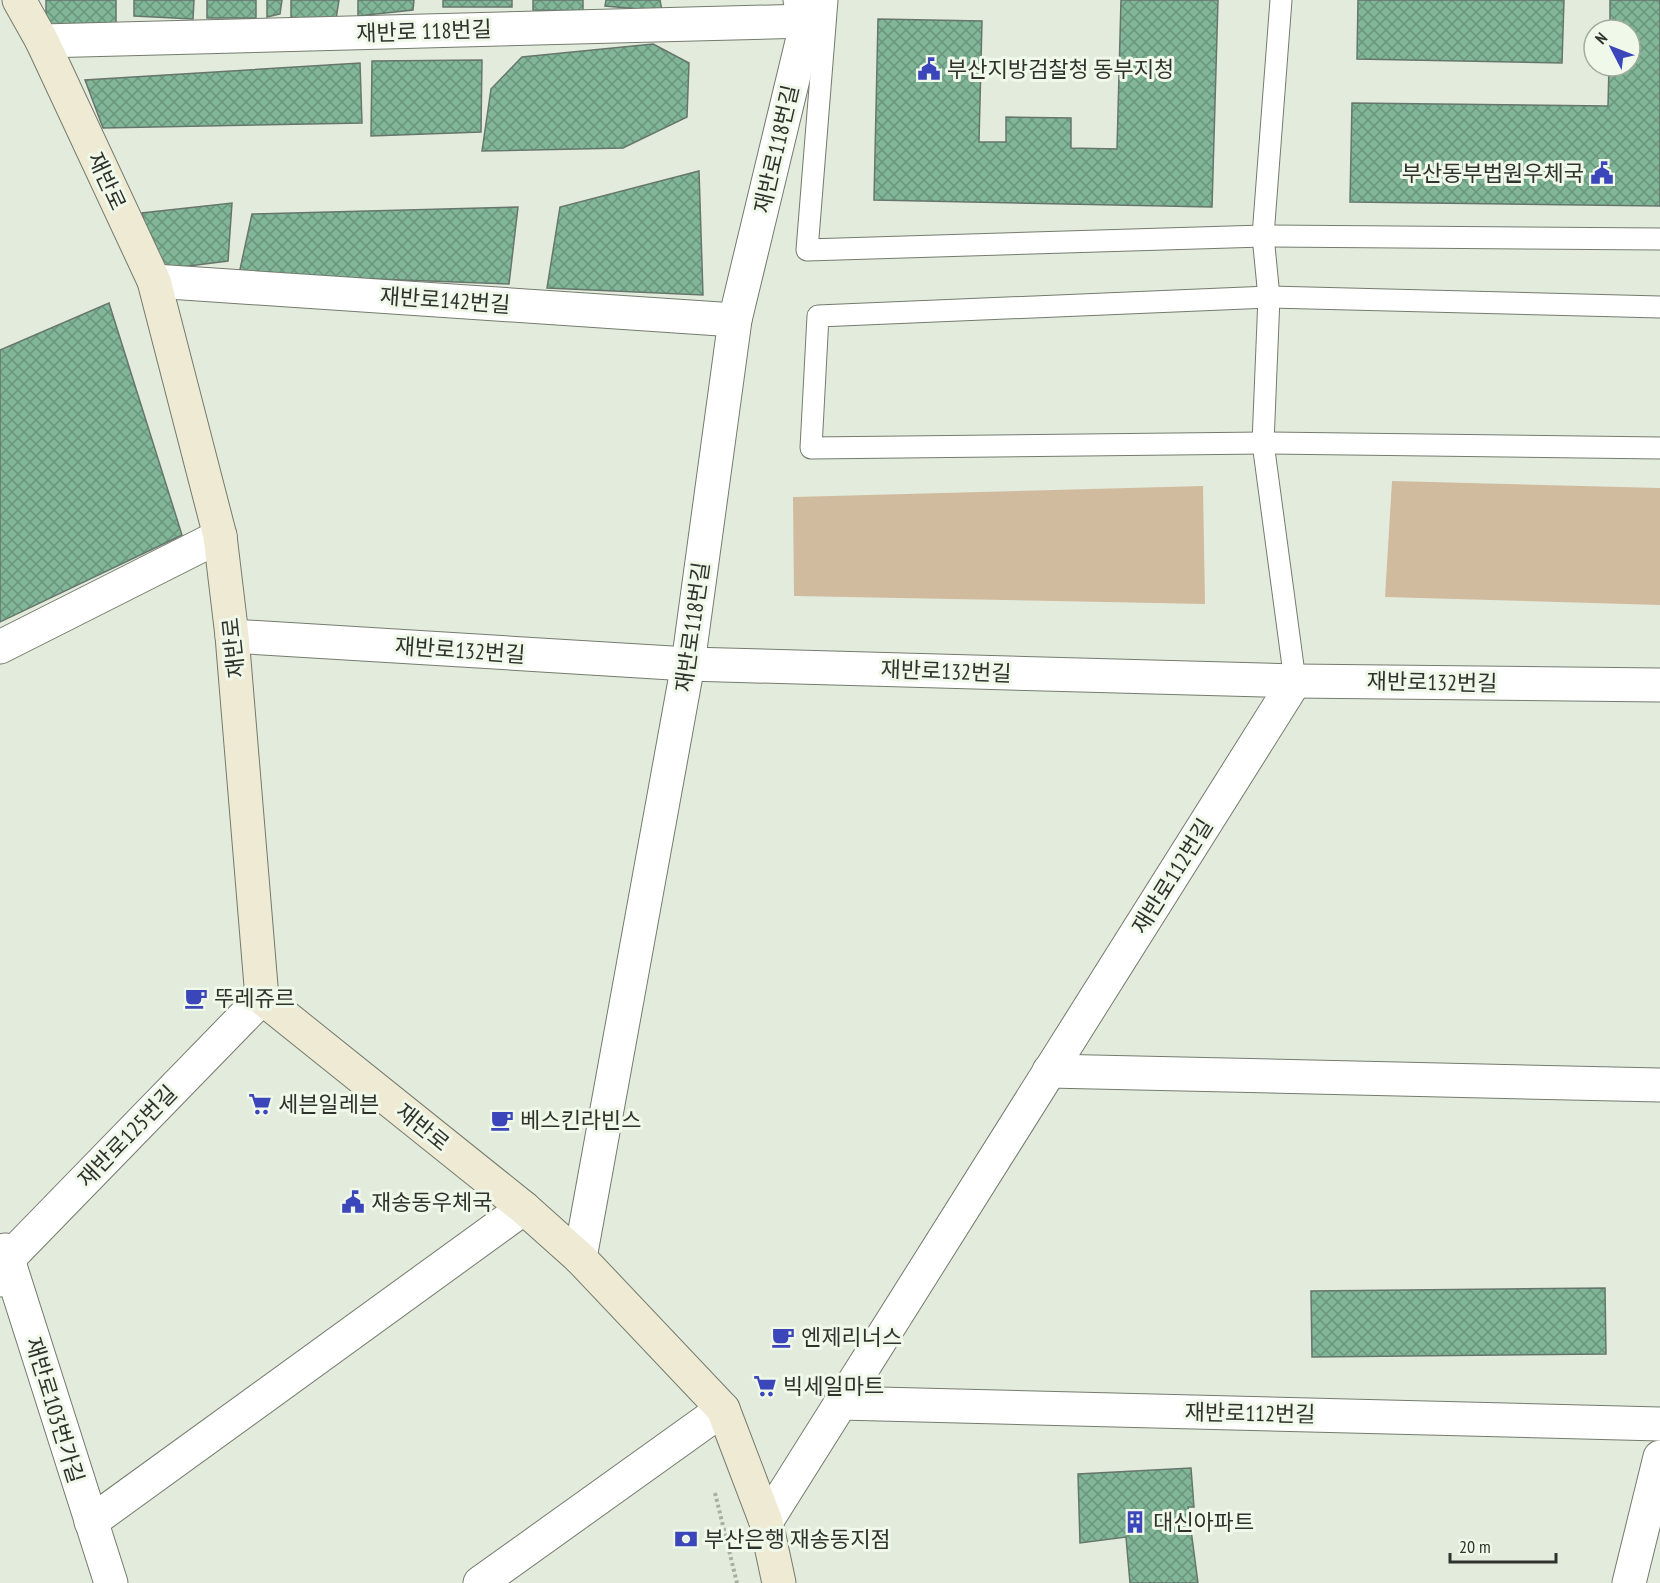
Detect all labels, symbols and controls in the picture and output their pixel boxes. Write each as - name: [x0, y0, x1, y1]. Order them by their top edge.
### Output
- street label: 재반로 118번길: [356, 15, 492, 47]
- north arrow: [1582, 18, 1642, 78]
- text: N: [1591, 28, 1611, 48]
- place label: 부산지방검찰청 동부지청: [947, 55, 1174, 83]
- public building icon: 부산지방검찰청 동부지청: [916, 56, 942, 82]
- street label: 재반로118번길: [748, 82, 804, 216]
- street label: 재반로: [81, 148, 133, 214]
- place label: 부산동부법원우체국: [1402, 159, 1584, 187]
- public building icon: 부산동부법원우체국: [1589, 160, 1615, 186]
- street label: 재반로142번길: [379, 281, 511, 319]
- street label: 재반로118번길: [669, 560, 715, 694]
- street label: 재반로: [216, 616, 250, 680]
- street label: 재반로132번길: [394, 631, 526, 669]
- street label: 재반로132번길: [880, 655, 1012, 687]
- street label: 재반로132번길: [1366, 667, 1498, 697]
- street label: 재반로112번길: [1125, 813, 1219, 939]
- place label: 뚜레쥬르: [214, 984, 295, 1012]
- cafe icon: 뚜레쥬르: [183, 985, 209, 1011]
- street label: 재반로125번길: [71, 1079, 183, 1193]
- place label: 세븐일레븐: [278, 1090, 379, 1118]
- supermarket icon: 세븐일레븐: [247, 1091, 273, 1117]
- street label: 재반로: [391, 1097, 455, 1157]
- place label: 베스킨라빈스: [520, 1106, 641, 1134]
- cafe icon: 베스킨라빈스: [489, 1107, 515, 1133]
- place label: 재송동우체국: [371, 1188, 492, 1216]
- public building icon: 재송동우체국: [340, 1189, 366, 1215]
- place label: 엔제리너스: [801, 1323, 902, 1351]
- cafe icon: 엔제리너스: [770, 1324, 796, 1350]
- street label: 재반로103번가길: [20, 1334, 90, 1486]
- place label: 빅세일마트: [783, 1372, 884, 1400]
- supermarket icon: 빅세일마트: [752, 1373, 778, 1399]
- street label: 재반로112번길: [1184, 1398, 1316, 1428]
- place label: 대신아파트: [1153, 1508, 1254, 1536]
- building icon: 대신아파트: [1122, 1509, 1148, 1535]
- place label: 부산은행 재송동지점: [704, 1525, 891, 1553]
- bank icon: 부산은행 재송동지점: [673, 1526, 699, 1552]
- scale bar: [1450, 1526, 1556, 1564]
- text: 20 m: [1459, 1535, 1491, 1558]

